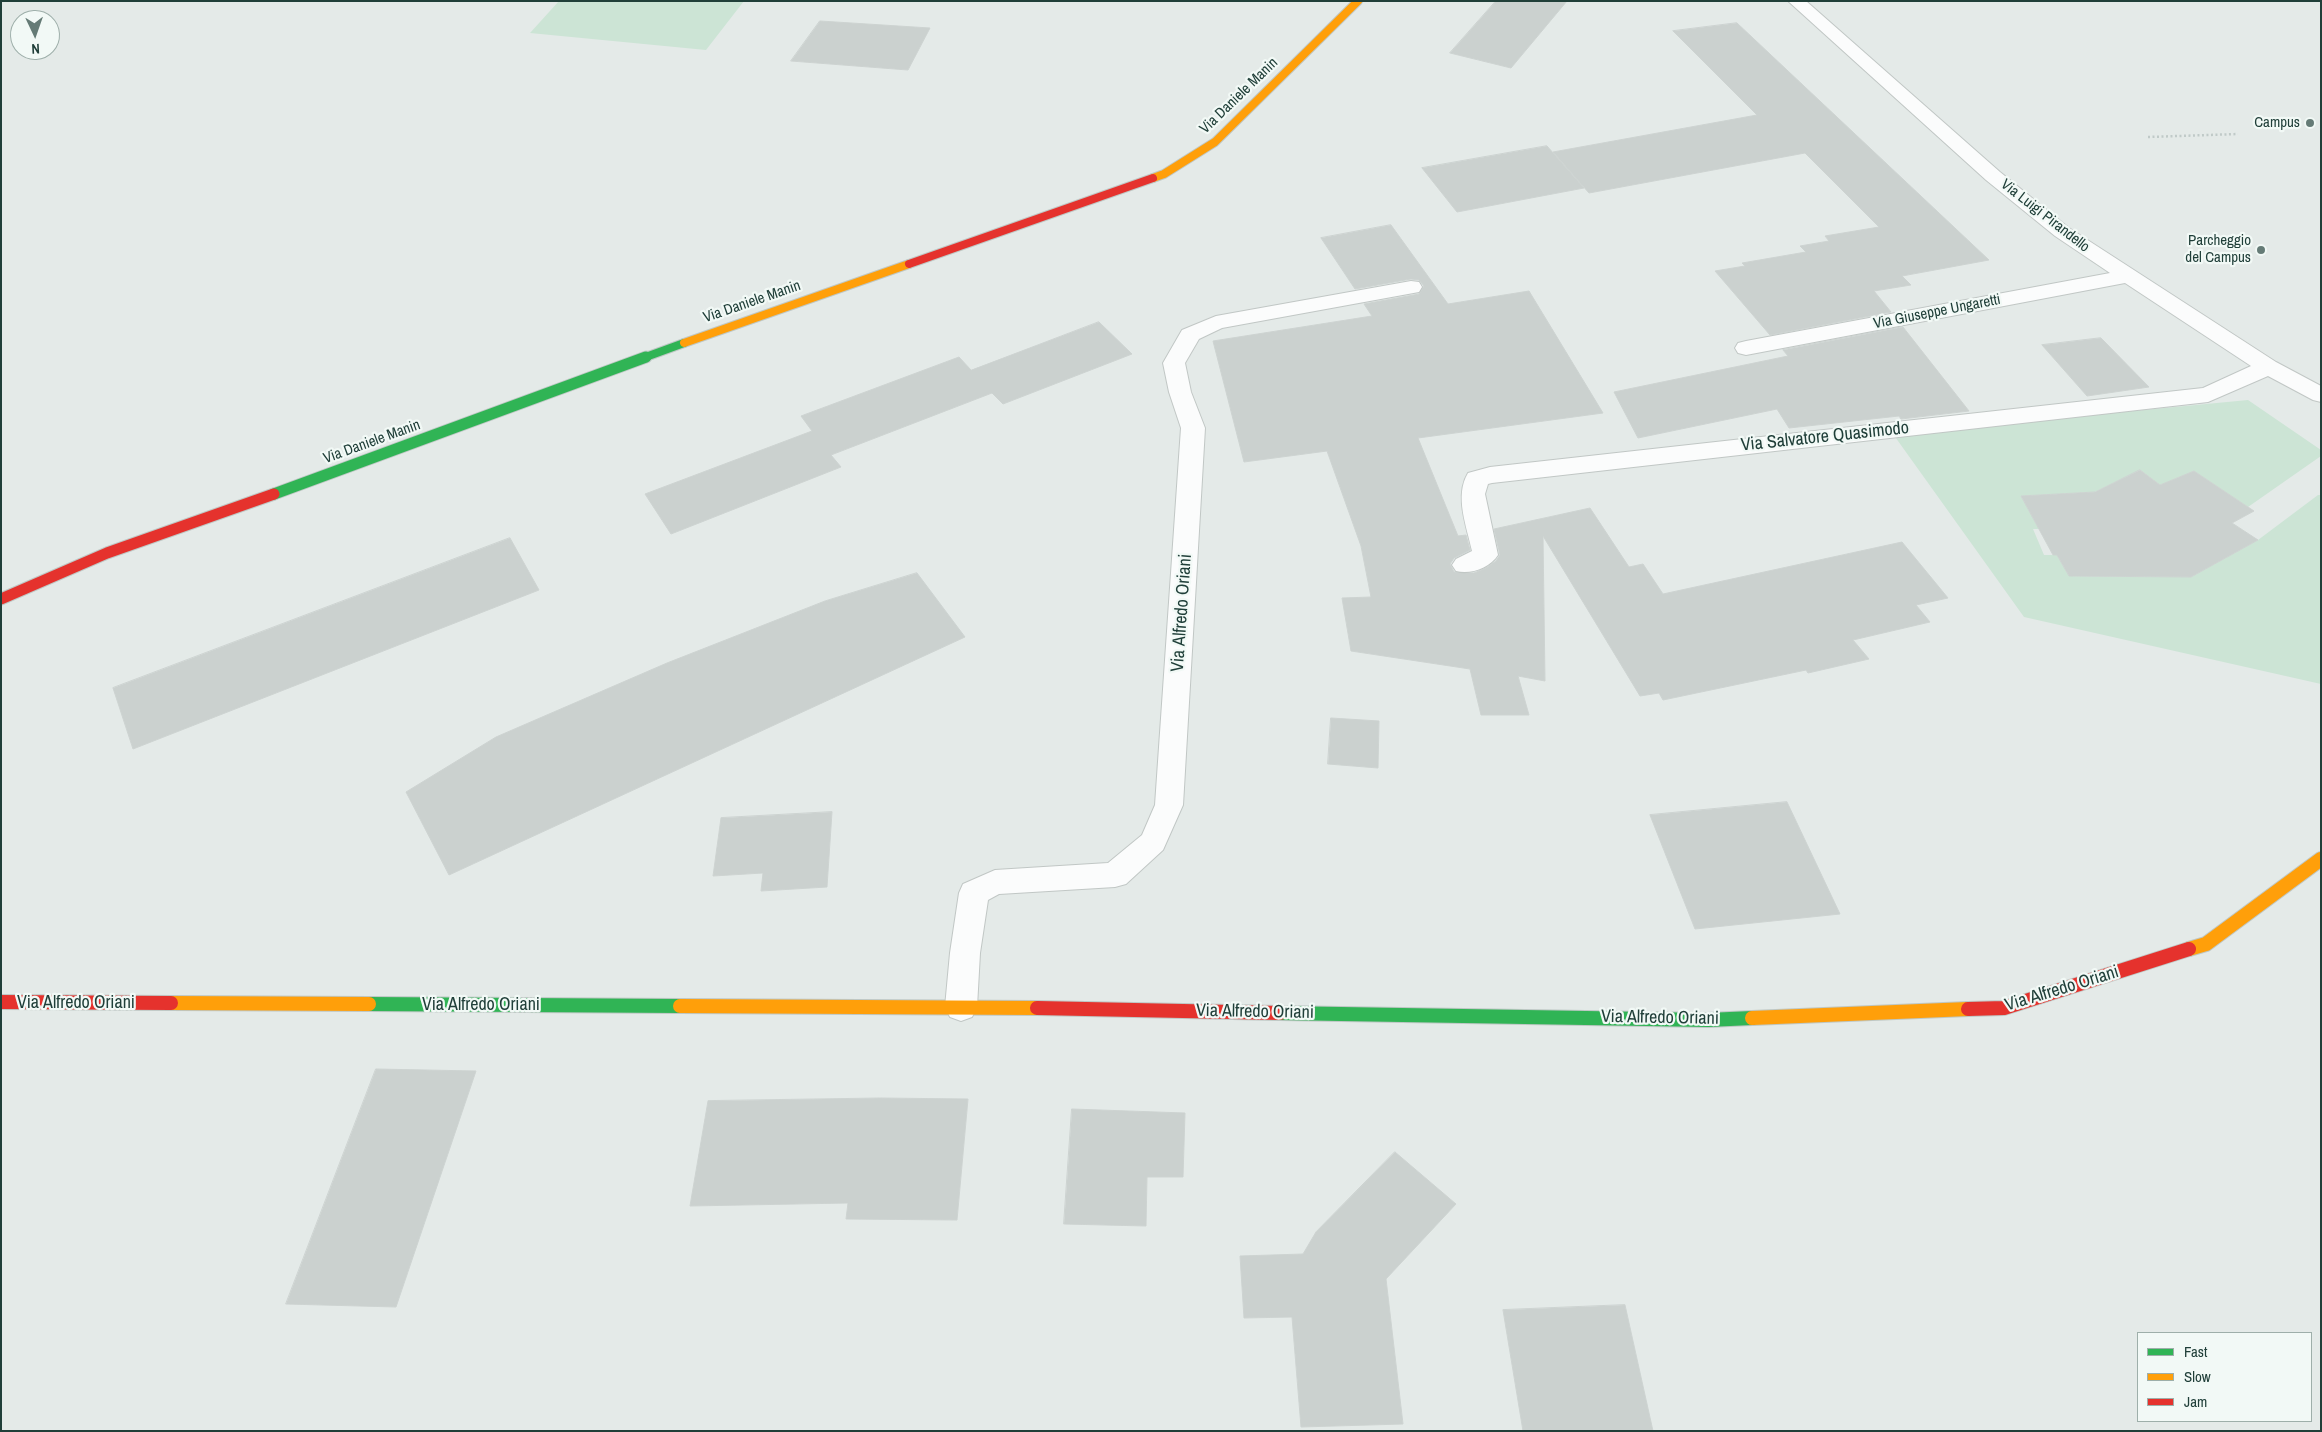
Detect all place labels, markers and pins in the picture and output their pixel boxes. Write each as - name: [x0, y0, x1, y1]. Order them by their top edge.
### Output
- place label: Campus: [2254, 114, 2300, 132]
- marker: Campus: [2304, 117, 2316, 129]
- place label: Parcheggio del Campus: [2185, 232, 2251, 267]
- marker: Parcheggio del Campus: [2255, 244, 2267, 256]

